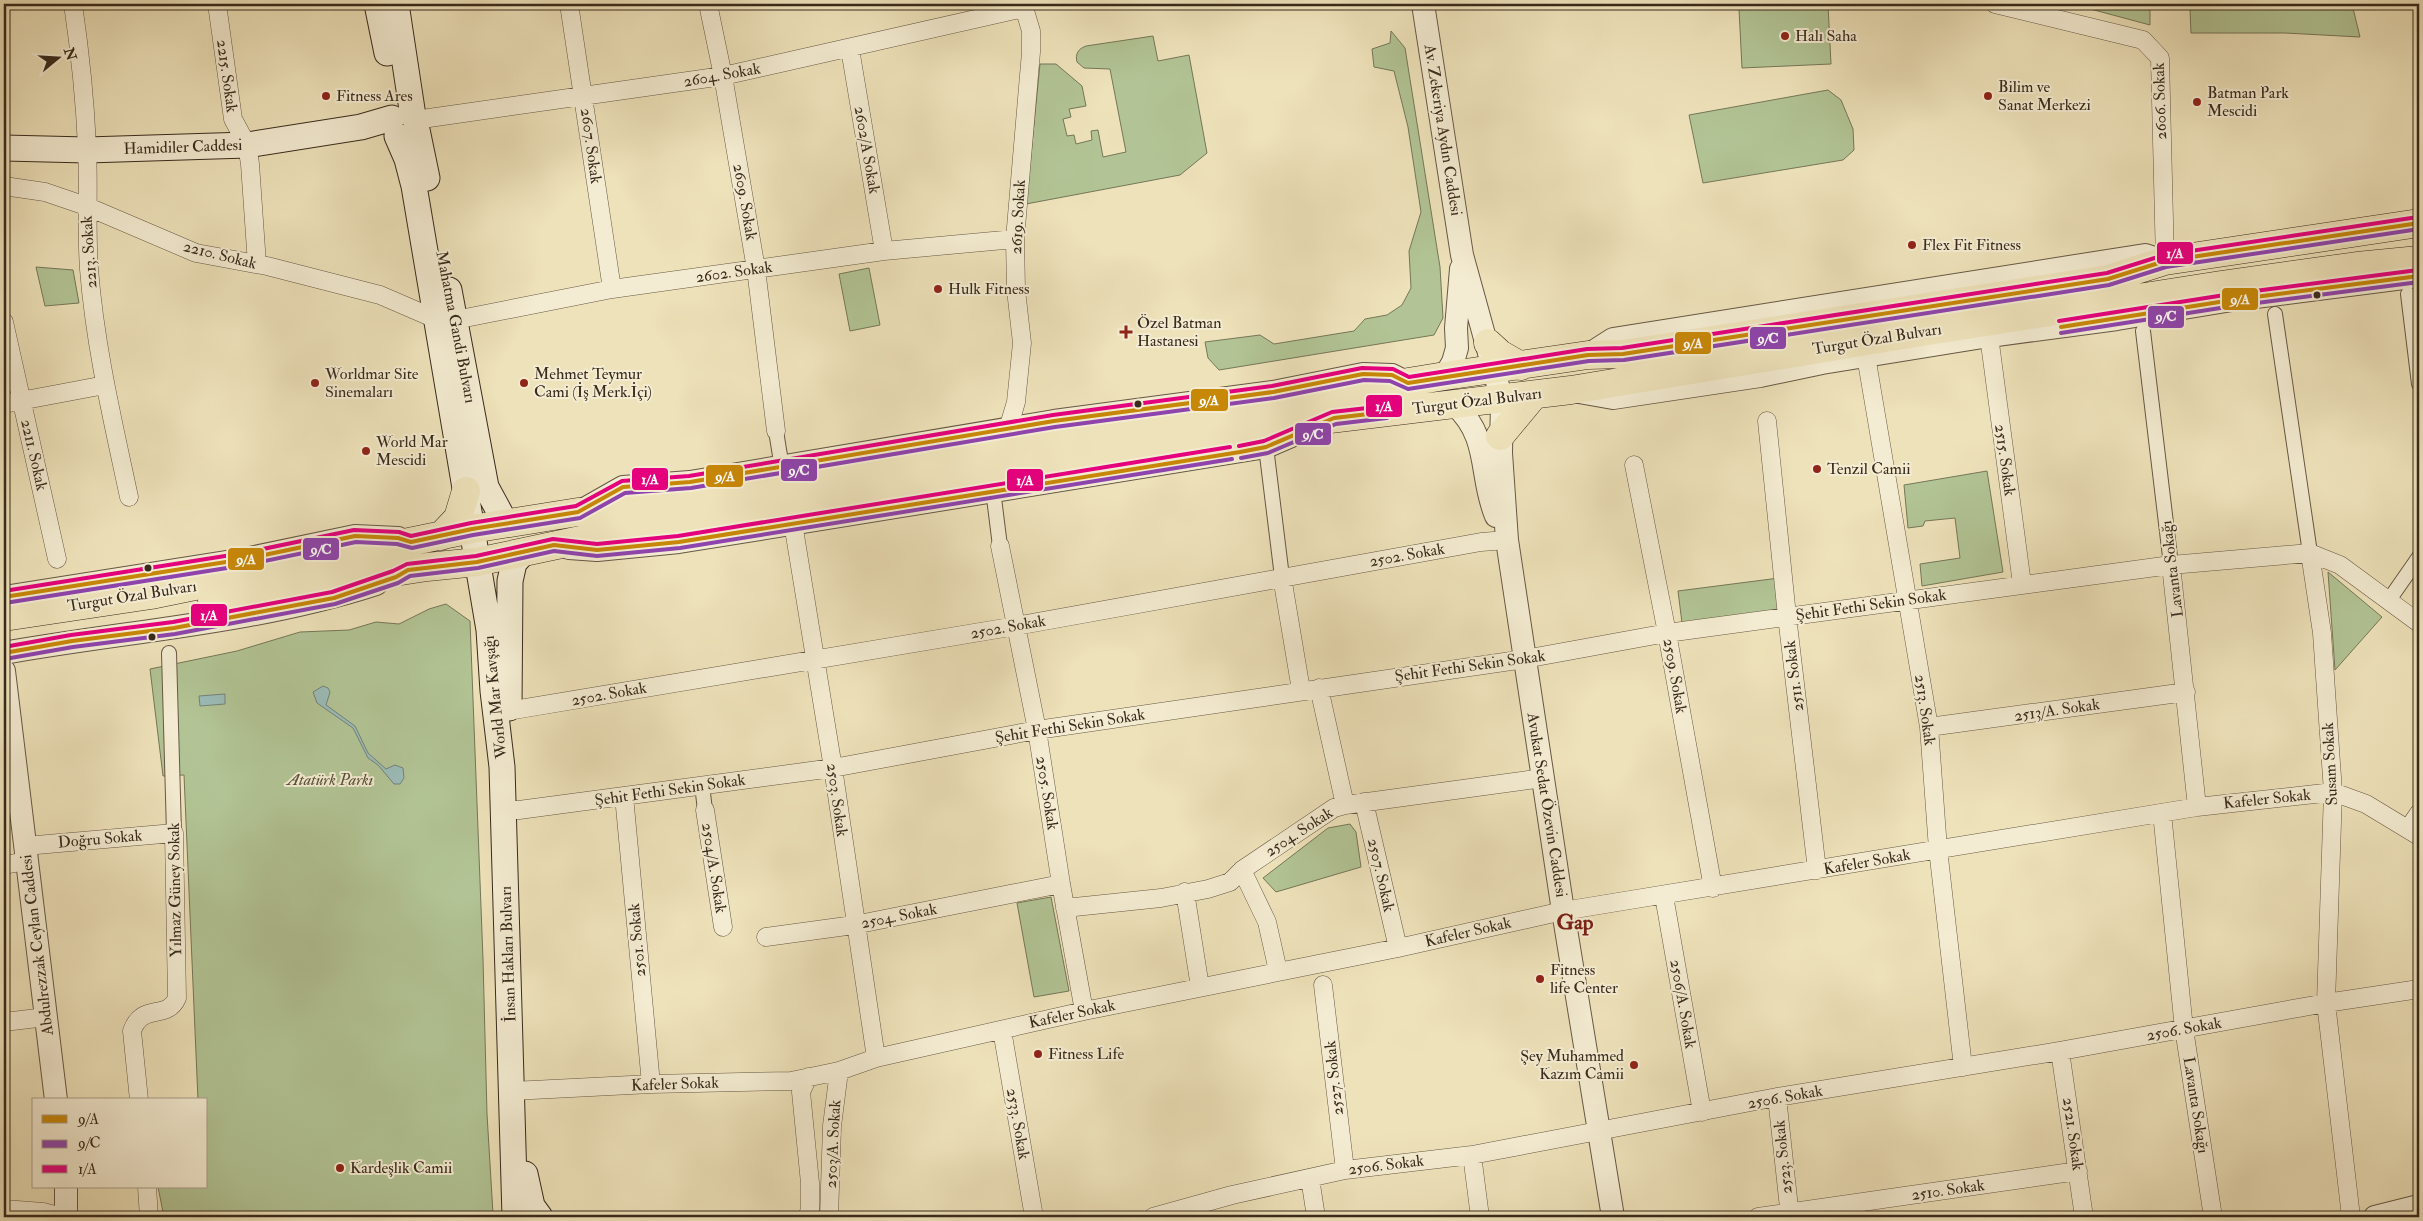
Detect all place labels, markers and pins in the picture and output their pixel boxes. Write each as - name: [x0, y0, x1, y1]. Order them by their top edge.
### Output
- place label: Halı Saha: [1795, 26, 1857, 46]
- marker: Halı Saha: [1779, 30, 1791, 42]
- place label: Bilim ve Sanat Merkezi: [1998, 77, 2091, 115]
- place label: Batman Park Mescidi: [2207, 83, 2289, 121]
- place label: Fitness Ares: [336, 86, 413, 106]
- marker: Fitness Ares: [320, 90, 332, 102]
- marker: Bilim ve Sanat Merkezi: [1982, 90, 1994, 102]
- marker: Batman Park Mescidi: [2191, 96, 2203, 108]
- place label: Flex Fit Fitness: [1922, 235, 2021, 255]
- marker: Flex Fit Fitness: [1906, 239, 1918, 251]
- place label: Hulk Fitness: [948, 279, 1030, 299]
- marker: Hulk Fitness: [932, 283, 944, 295]
- unlabelled marker: [2312, 290, 2322, 300]
- place label: Özel Batman Hastanesi: [1137, 313, 1221, 351]
- marker: Özel Batman Hastanesi: [1119, 325, 1133, 339]
- place label: Worldmar Site Sinemaları: [324, 364, 419, 402]
- place label: Mehmet Teymur Cami (İş Merk.İçi): [534, 364, 652, 402]
- marker: Worldmar Site Sinemaları: [309, 377, 321, 389]
- marker: Mehmet Teymur Cami (İş Merk.İçi): [518, 377, 530, 389]
- unlabelled marker: [1133, 399, 1143, 409]
- place label: World Mar Mescidi: [375, 432, 448, 470]
- marker: World Mar Mescidi: [360, 445, 372, 457]
- place label: Tenzil Camii: [1827, 459, 1910, 479]
- marker: Tenzil Camii: [1811, 463, 1823, 475]
- unlabelled marker: [143, 563, 153, 573]
- unlabelled marker: [147, 632, 157, 642]
- place label: Fitness life Center: [1550, 960, 1618, 998]
- marker: Fitness life Center: [1534, 973, 1546, 985]
- place label: Fitness Life: [1048, 1044, 1124, 1064]
- place label: Şey Muhammed Kazım Camii: [1520, 1046, 1624, 1084]
- marker: Fitness Life: [1032, 1048, 1044, 1060]
- marker: Şey Muhammed Kazım Camii: [1628, 1059, 1640, 1071]
- place label: Kardeşlik Camii: [350, 1158, 452, 1178]
- marker: Kardeşlik Camii: [334, 1162, 346, 1174]

